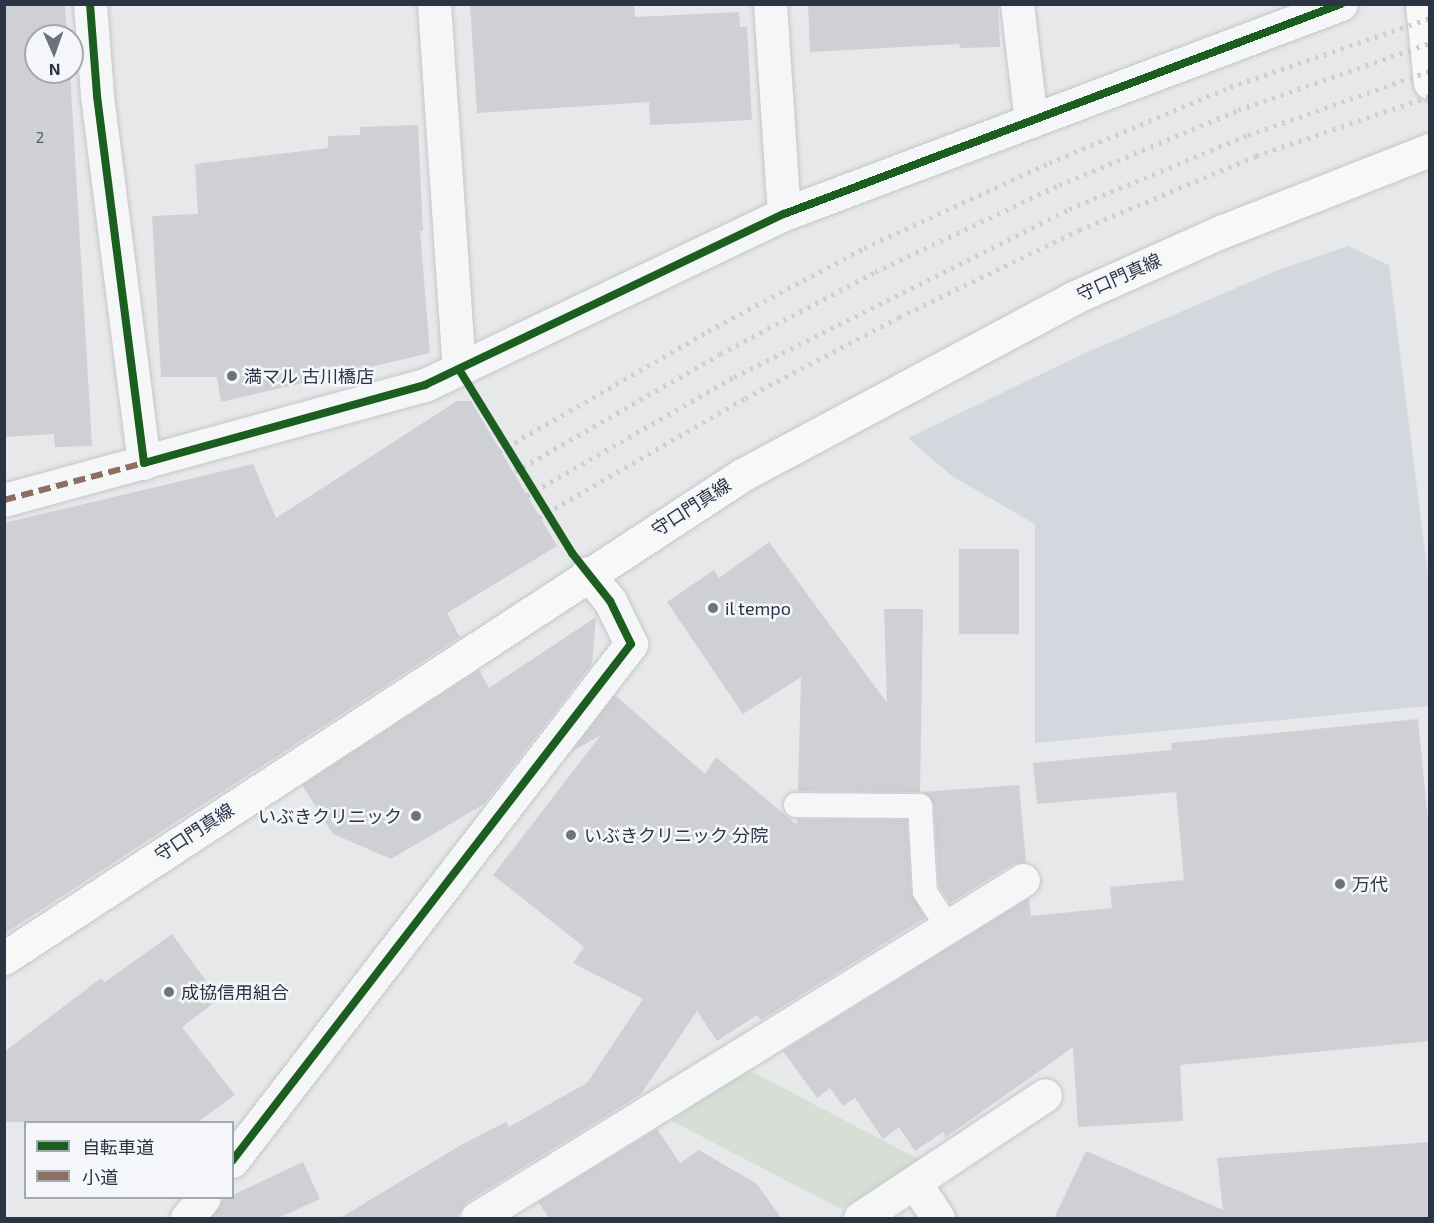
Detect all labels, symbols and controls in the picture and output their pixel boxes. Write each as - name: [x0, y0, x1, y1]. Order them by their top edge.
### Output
- north arrow: [24, 24, 84, 84]
- text: N: [48, 61, 61, 80]
- house number: 2: [36, 129, 44, 147]
- street label: 守口門真線: [1073, 249, 1165, 305]
- place label: 満マル 古川橋店: [244, 365, 374, 387]
- marker: 満マル 古川橋店: [225, 369, 239, 383]
- street label: 守口門真線: [647, 473, 735, 541]
- place label: il tempo: [725, 597, 792, 619]
- marker: il tempo: [706, 601, 720, 615]
- street label: 守口門真線: [150, 798, 238, 866]
- place label: いぶきクリニック: [258, 805, 402, 827]
- marker: いぶきクリニック: [407, 807, 425, 825]
- place label: いぶきクリニック 分院: [584, 824, 768, 846]
- marker: いぶきクリニック 分院: [562, 826, 580, 844]
- place label: 万代: [1352, 873, 1388, 895]
- marker: 万代: [1333, 877, 1347, 891]
- place label: 成協信用組合: [181, 981, 289, 1003]
- marker: 成協信用組合: [162, 985, 176, 999]
- legend: [24, 1121, 234, 1199]
- text: 自転車道: [82, 1136, 154, 1158]
- text: 小道: [82, 1166, 118, 1188]

